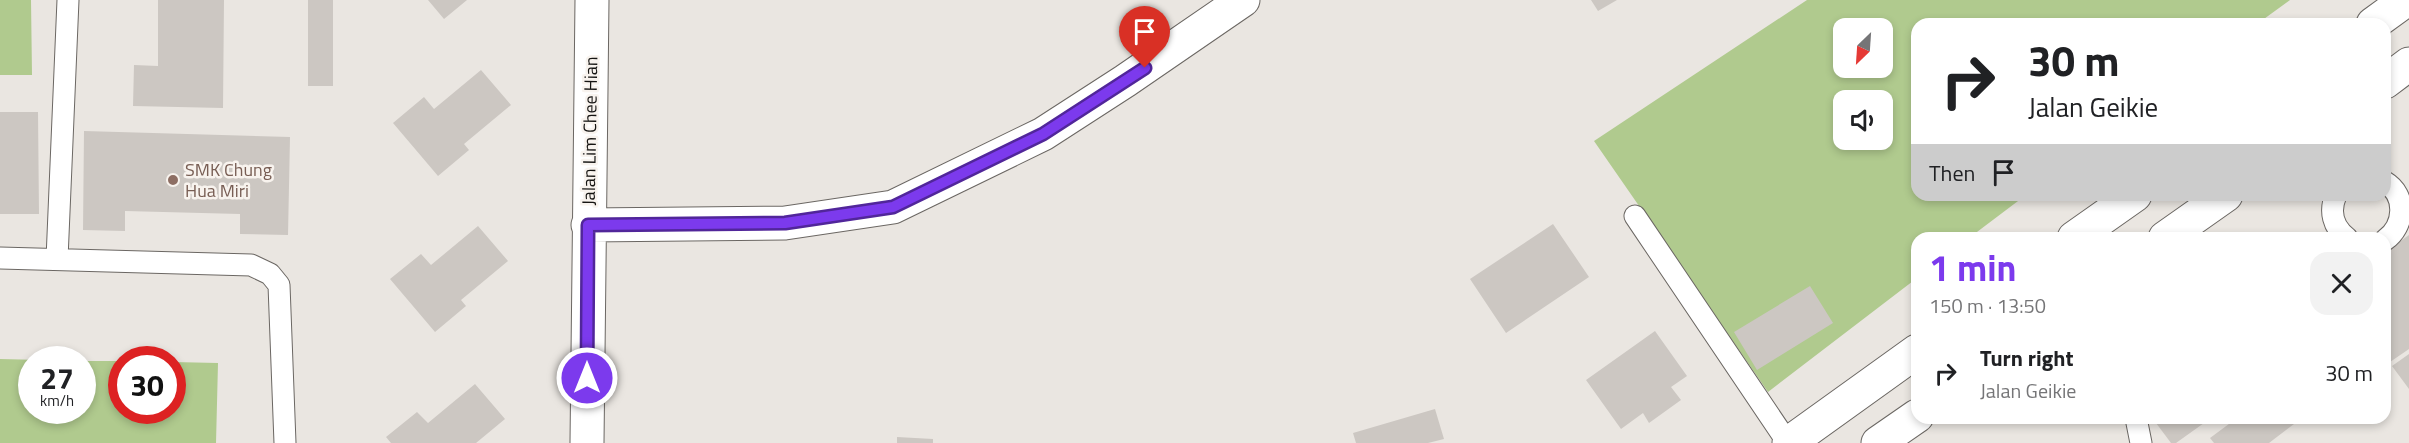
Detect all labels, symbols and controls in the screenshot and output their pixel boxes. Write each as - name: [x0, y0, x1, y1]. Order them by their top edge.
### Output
- pin: [1119, 6, 1170, 68]
- icon: arrive: [1128, 15, 1161, 48]
- north arrow: [1833, 18, 1893, 78]
- map controls: [1833, 18, 1893, 150]
- text: 30 m: [2028, 28, 2120, 92]
- icon: right: [1929, 42, 2007, 120]
- street label: Jalan Lim Chee Hian: [575, 56, 604, 206]
- text: Jalan Geikie: [2028, 86, 2158, 127]
- button: sound: [1833, 90, 1893, 150]
- place label: SMK Chung Hua Miri: [185, 156, 272, 204]
- text: Then: [1929, 156, 1975, 190]
- icon: arrive: [1987, 156, 2020, 189]
- marker: SMK Chung Hua Miri: [166, 173, 180, 187]
- text: 1 min: [1929, 240, 2016, 295]
- button: close: [2310, 252, 2373, 315]
- text: 150 m · 13:50: [1929, 290, 2046, 321]
- text: Turn right: [1980, 341, 2074, 375]
- speed limit sign: 30: [108, 346, 186, 424]
- position arrow: [555, 346, 619, 410]
- text: 27: [40, 355, 74, 401]
- text: 30 m: [2325, 356, 2373, 390]
- icon: right: [1929, 357, 1962, 390]
- text: Jalan Geikie: [1980, 375, 2076, 406]
- text: km/h: [40, 389, 74, 412]

